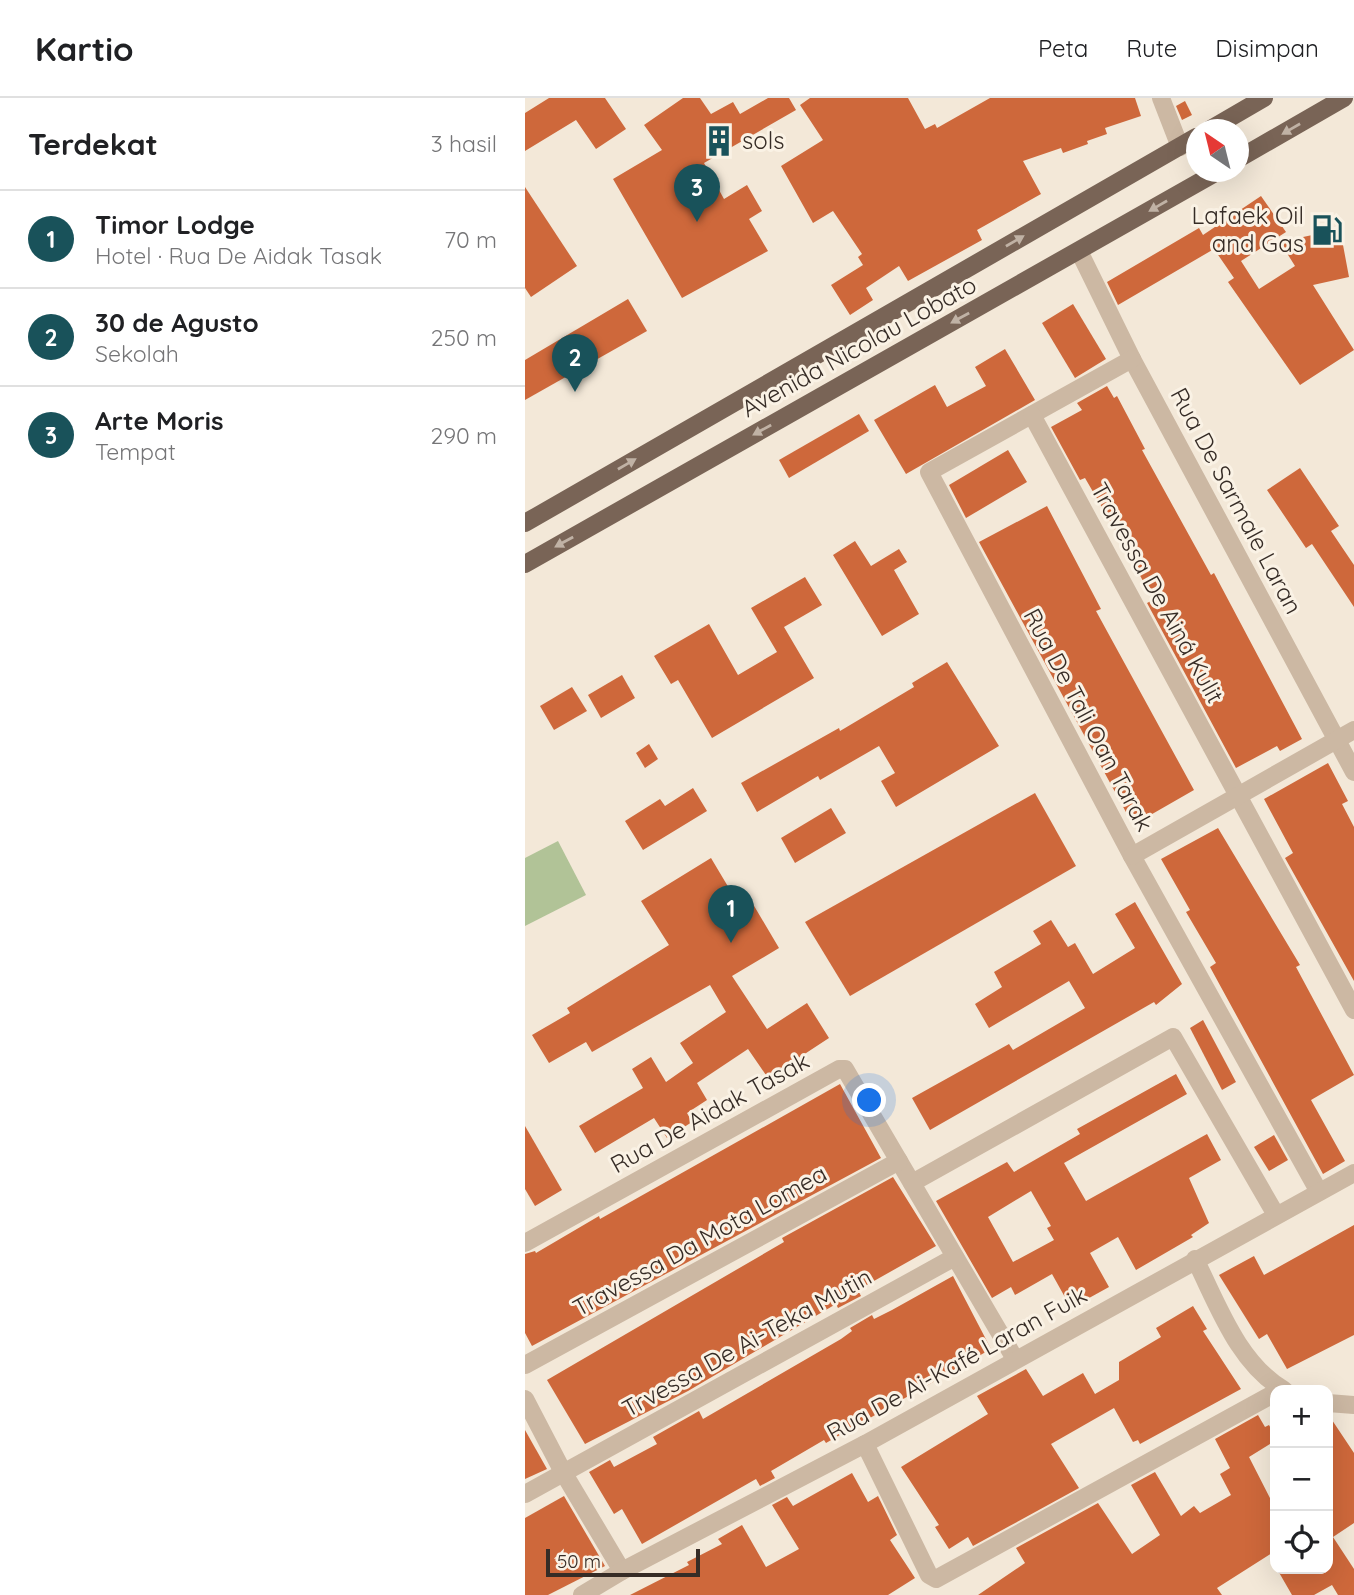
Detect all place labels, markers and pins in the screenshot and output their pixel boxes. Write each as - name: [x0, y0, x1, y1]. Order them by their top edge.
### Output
- building icon: sols: [702, 124, 736, 158]
- place label: sols: [742, 125, 785, 155]
- pin: 3: [674, 164, 720, 222]
- place label: Lafaek Oil and Gas: [1192, 200, 1304, 258]
- fuel station icon: Lafaek Oil and Gas: [1310, 213, 1344, 247]
- pin: 2: [552, 334, 598, 392]
- pin: 1: [708, 885, 754, 943]

